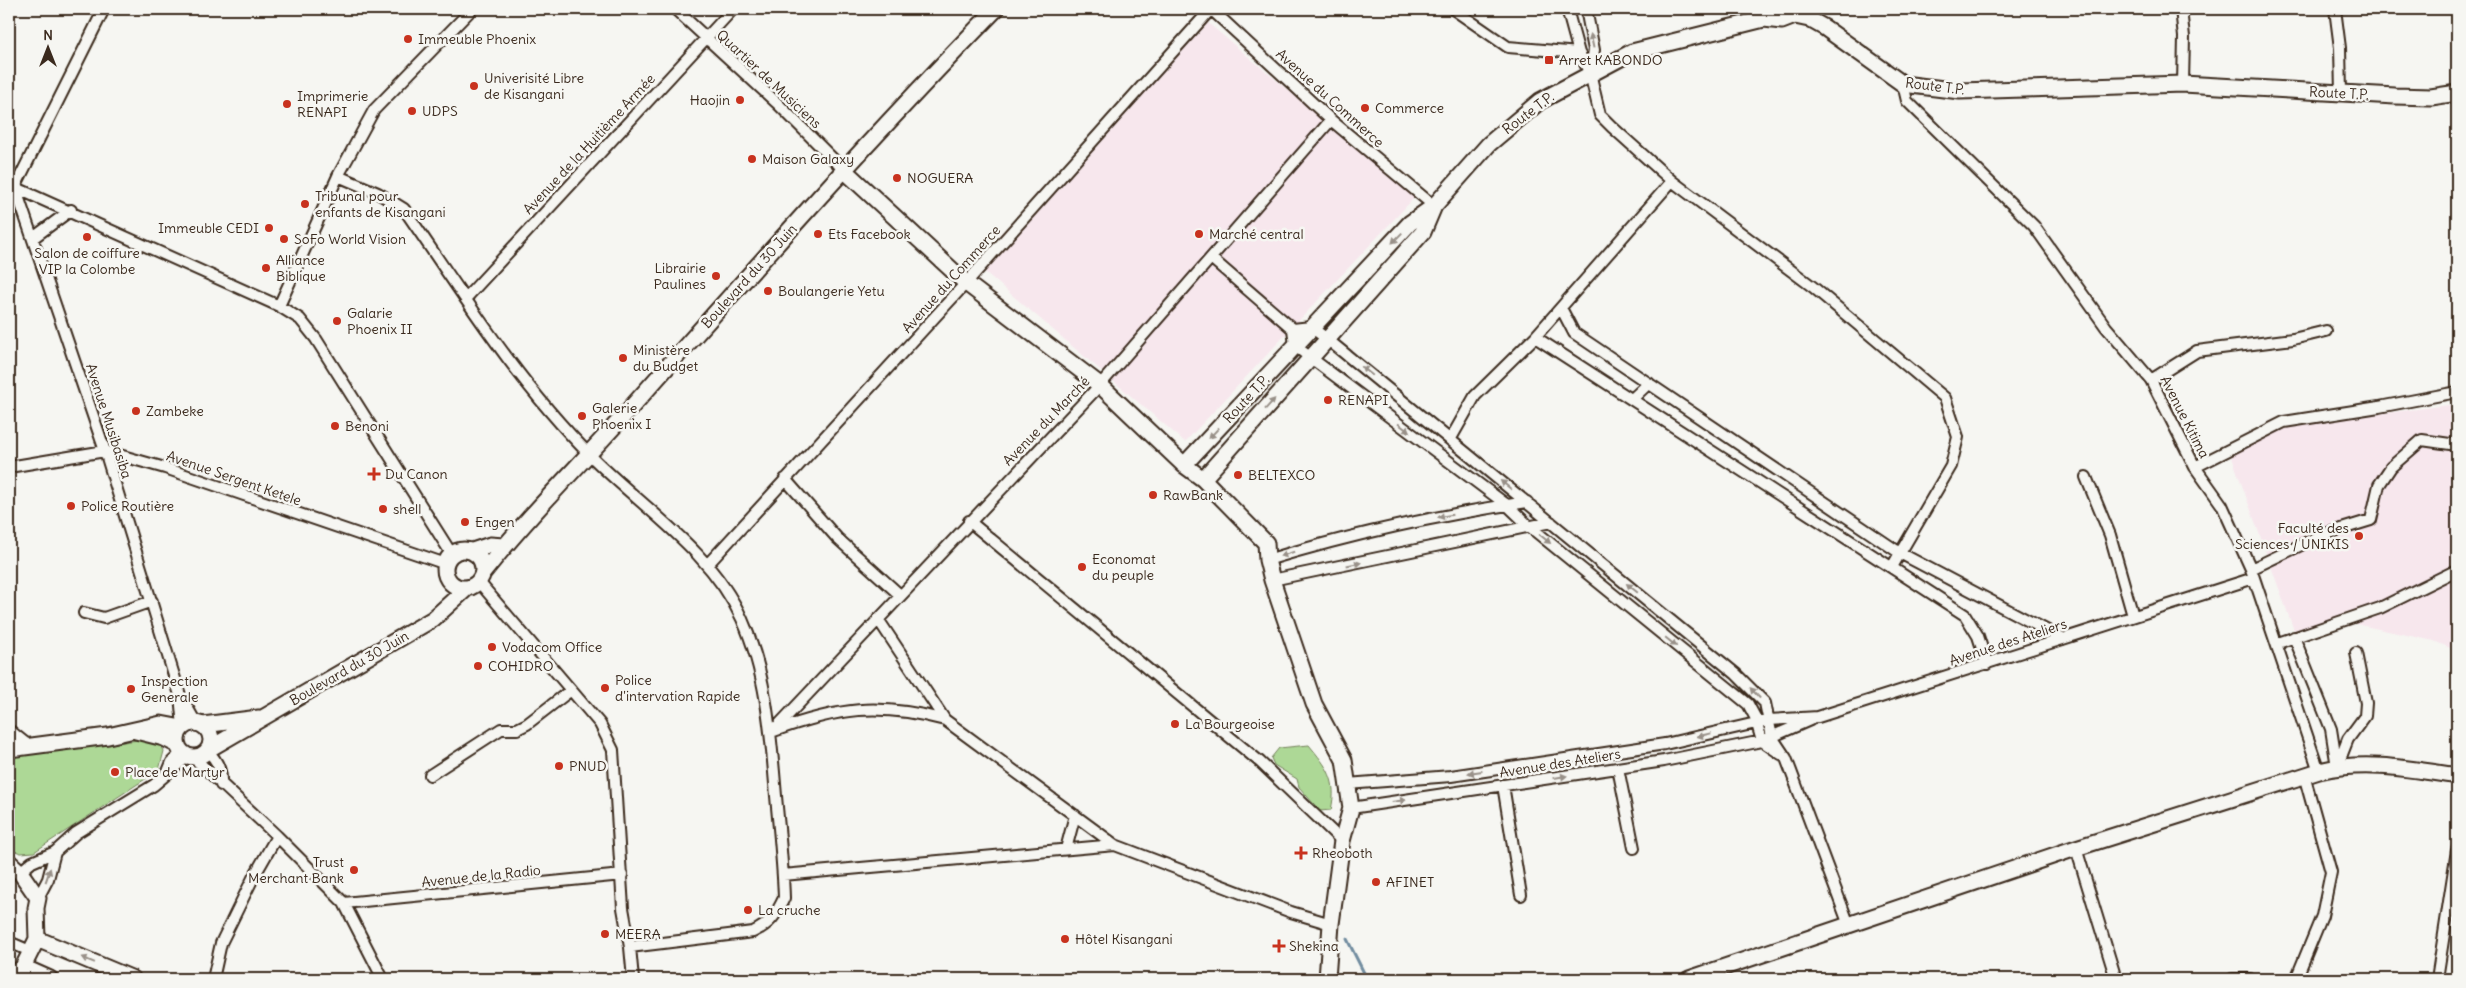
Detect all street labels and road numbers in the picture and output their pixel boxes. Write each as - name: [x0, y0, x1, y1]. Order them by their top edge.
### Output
- street label: Quartier de Musiciens: [713, 26, 825, 132]
- street label: Avenue du Commerce: [1272, 45, 1388, 151]
- street label: Avenue de la Huitième Armée: [519, 70, 659, 218]
- street label: Route T.P.: [1904, 73, 1966, 99]
- street label: Route T.P.: [2309, 82, 2370, 104]
- street label: Route T.P.: [1499, 88, 1557, 138]
- street label: Boulevard du 30 Juin: [697, 220, 801, 332]
- street label: Avenue du Commerce: [898, 221, 1004, 337]
- street label: Avenue Musibasiba: [82, 361, 136, 481]
- street label: Route T.P.: [1219, 371, 1273, 427]
- street label: Avenue du Marché: [999, 372, 1093, 470]
- street label: Avenue Kitima: [2157, 373, 2213, 461]
- street label: Avenue Sergent Ketele: [164, 447, 304, 509]
- street label: Avenue des Ateliers: [1947, 615, 2069, 669]
- street label: Boulevard du 30 Juin: [286, 627, 412, 709]
- street label: Avenue des Ateliers: [1498, 745, 1622, 781]
- street label: Avenue de la Radio: [420, 861, 542, 891]

